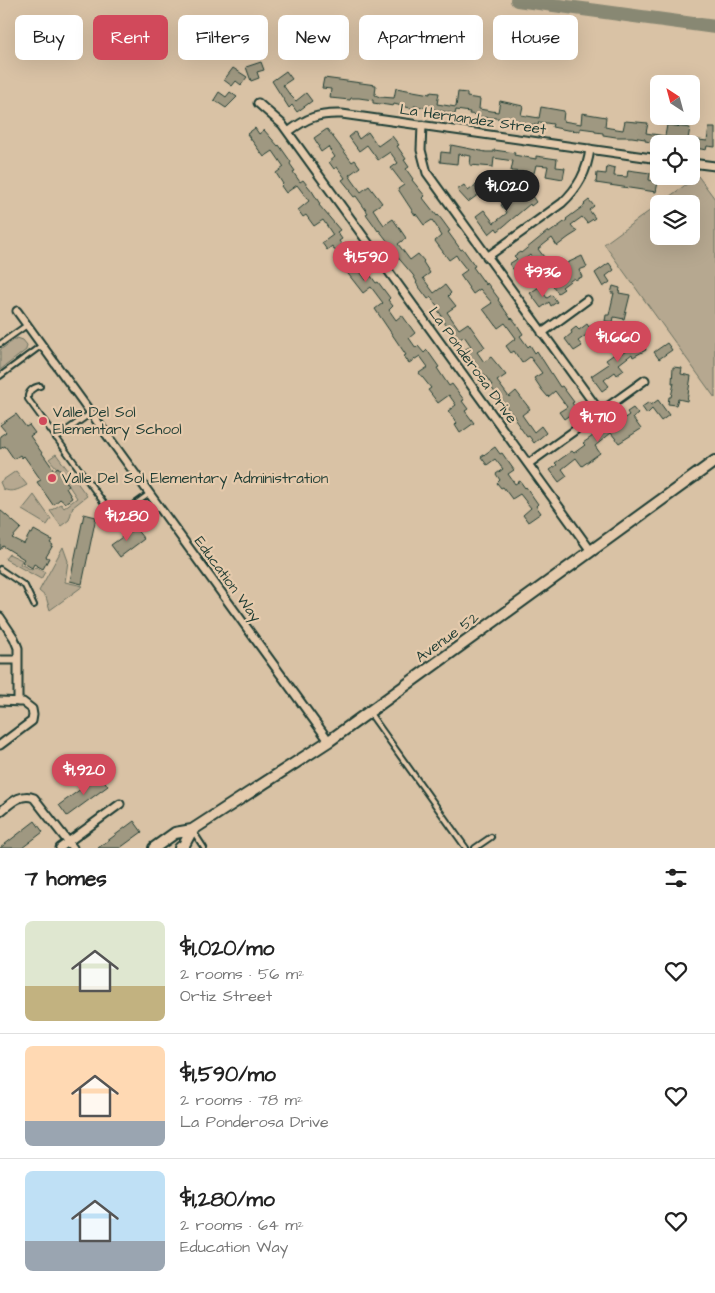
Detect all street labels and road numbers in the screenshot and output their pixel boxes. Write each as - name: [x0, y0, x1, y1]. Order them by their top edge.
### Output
- street label: La Hernandez Street: [398, 99, 548, 140]
- street label: La Ponderosa Drive: [423, 303, 522, 428]
- street label: Education Way: [188, 532, 266, 627]
- street label: Avenue 52: [411, 607, 484, 668]

